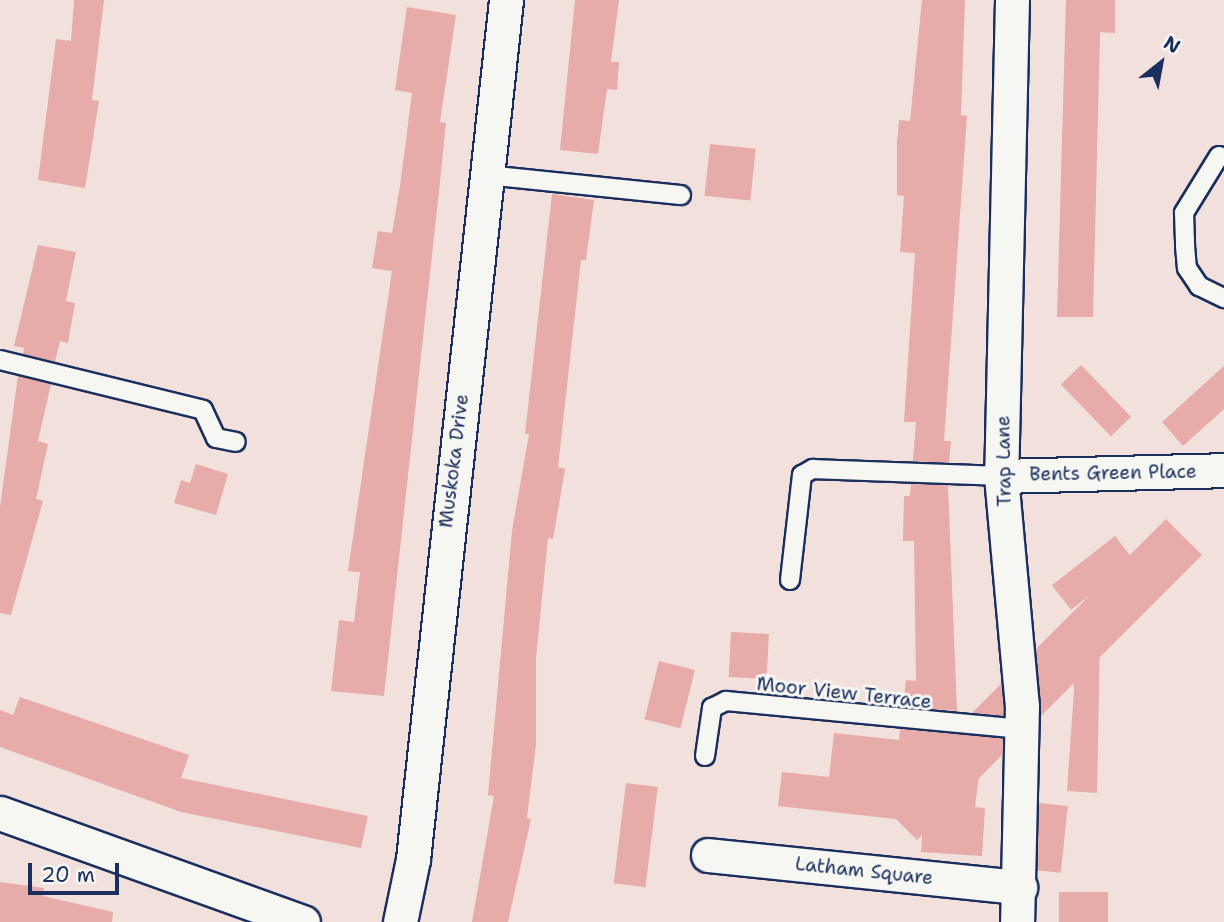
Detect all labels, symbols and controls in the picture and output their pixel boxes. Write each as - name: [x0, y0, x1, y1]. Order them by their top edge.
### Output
- north arrow: [1126, 28, 1196, 98]
- text: N: [1159, 30, 1185, 59]
- street label: Muskoka Drive: [434, 393, 474, 529]
- street label: Trap Lane: [992, 415, 1016, 507]
- street label: Bents Green Place: [1029, 460, 1197, 486]
- street label: Moor View Terrace: [756, 672, 932, 714]
- scale bar: [32, 848, 122, 892]
- street label: Latham Square: [794, 852, 934, 890]
- text: 20 m: [41, 861, 95, 889]

